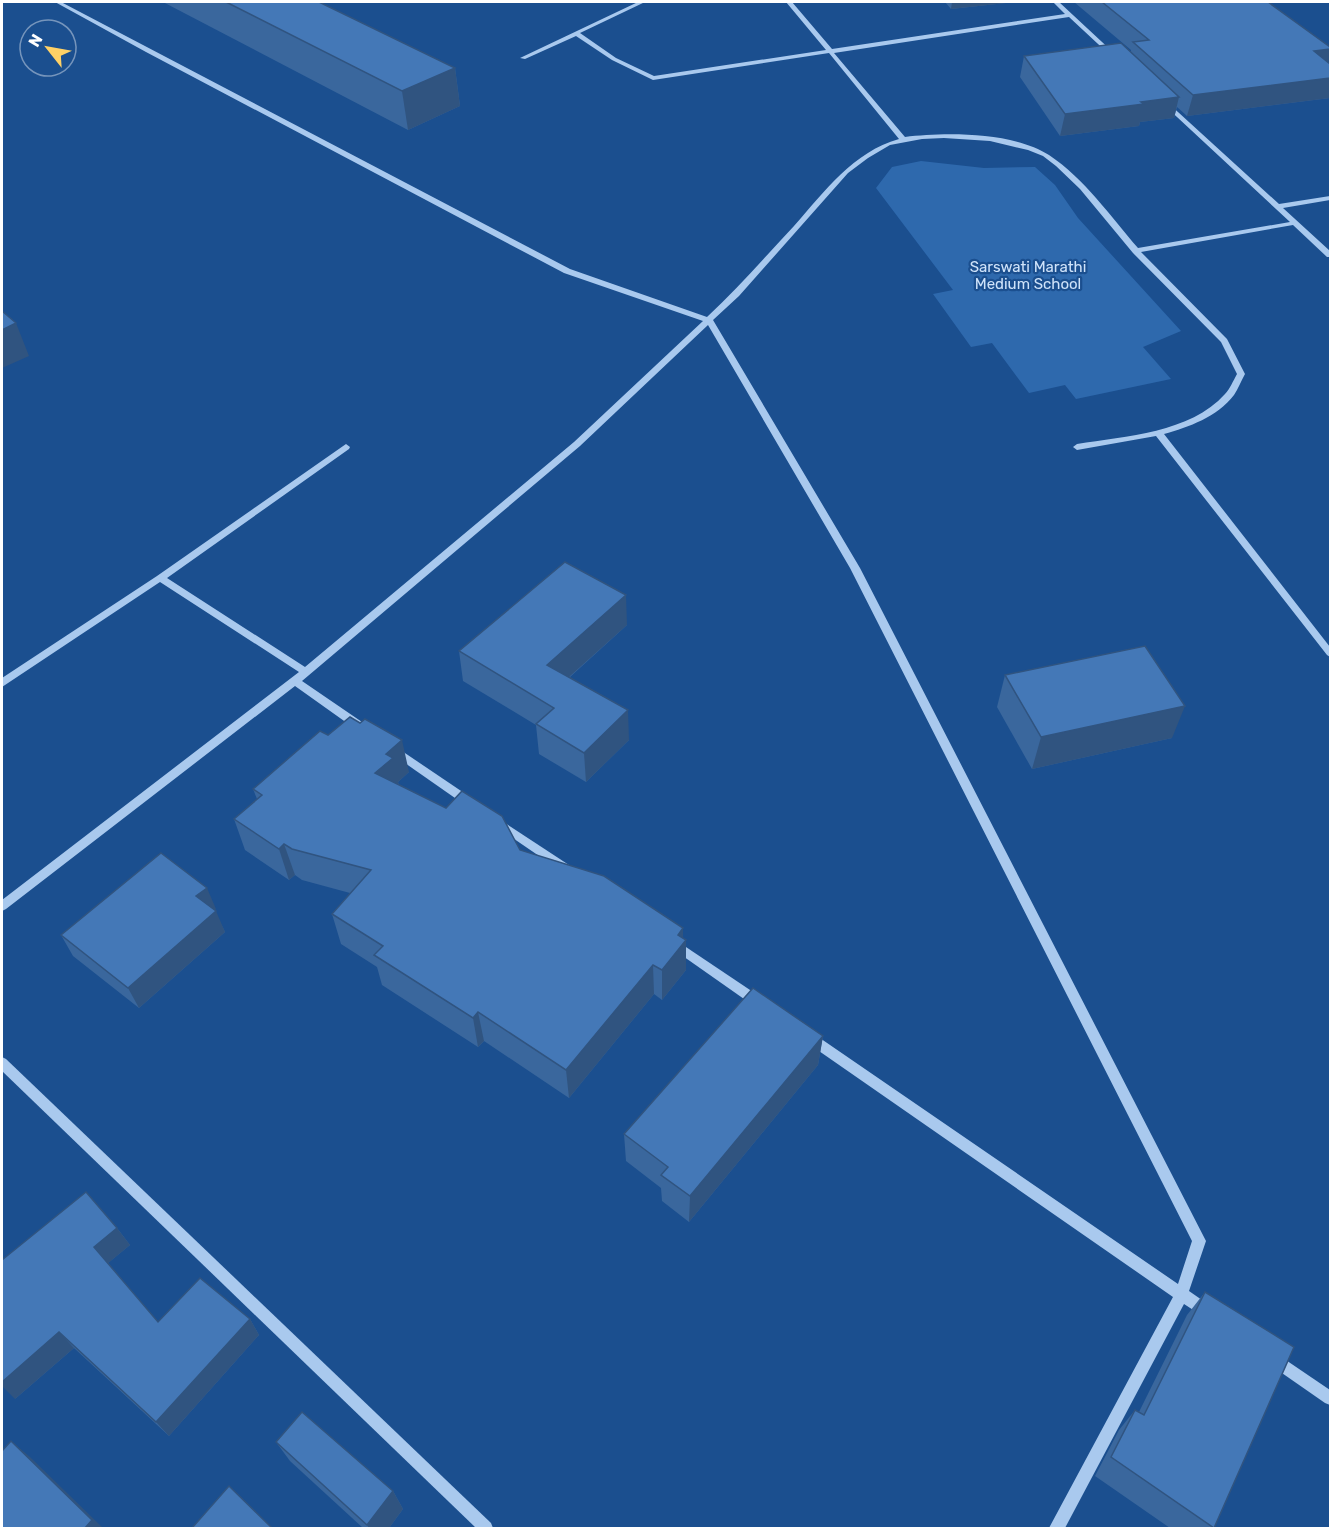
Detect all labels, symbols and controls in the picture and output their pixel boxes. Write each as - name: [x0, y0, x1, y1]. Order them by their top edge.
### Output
- north arrow: [18, 18, 78, 78]
- text: N: [24, 31, 47, 50]
- park label: Sarswati Marathi Medium School: [970, 258, 1086, 293]

